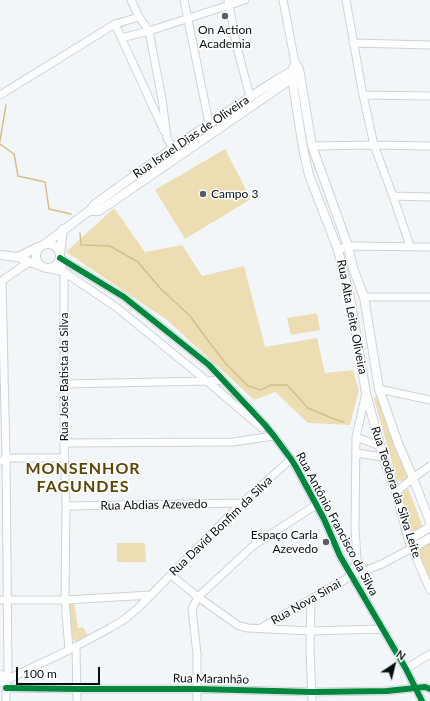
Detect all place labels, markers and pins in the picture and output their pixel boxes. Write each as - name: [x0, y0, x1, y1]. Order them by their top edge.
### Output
- marker: On Action Academia: [220, 11, 230, 21]
- place label: On Action Academia: [198, 23, 252, 51]
- place label: Campo 3: [211, 187, 258, 201]
- marker: Campo 3: [198, 189, 208, 199]
- place label: Espaço Carla Azevedo: [251, 528, 318, 556]
- marker: Espaço Carla Azevedo: [321, 537, 331, 547]

